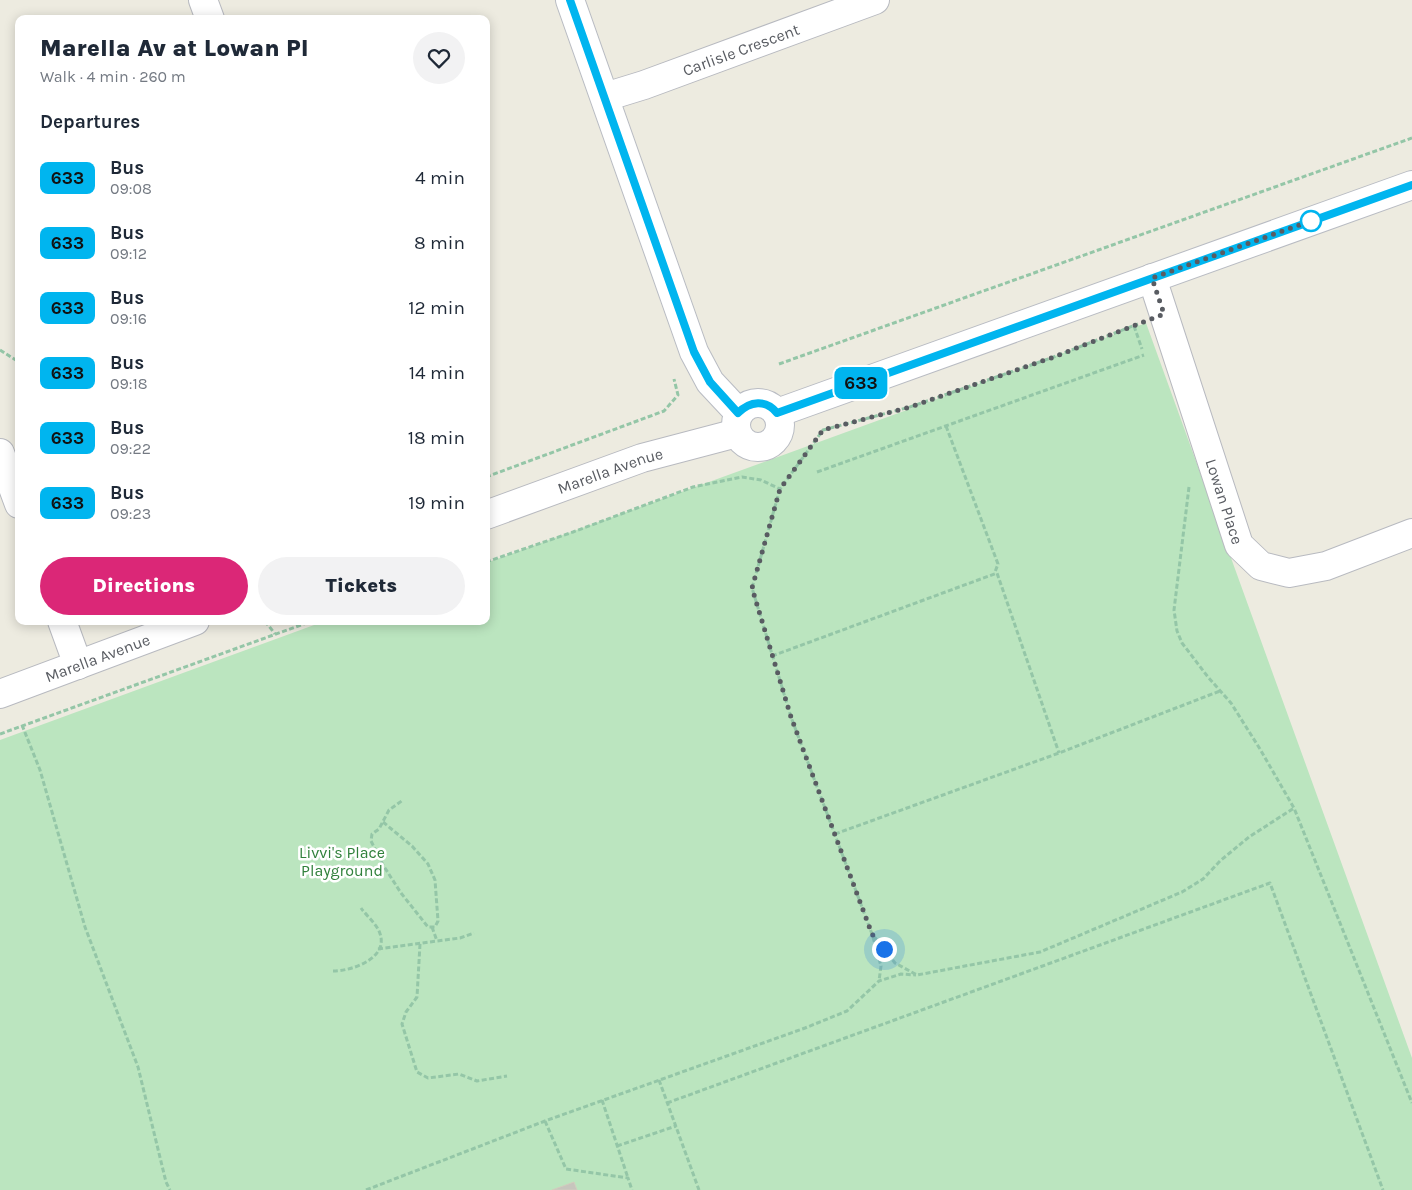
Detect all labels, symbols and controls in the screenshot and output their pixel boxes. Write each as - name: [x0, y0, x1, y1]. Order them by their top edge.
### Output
- street label: Carlisle Crescent: [680, 19, 802, 80]
- button: heart: [413, 32, 465, 84]
- text: Marella Av at Lowan Pl: [40, 34, 309, 62]
- text: Walk · 4 min · 260 m: [40, 67, 186, 86]
- text: Departures: [40, 111, 140, 133]
- text: Bus: [110, 157, 144, 179]
- text: 633: [51, 167, 84, 189]
- text: 4 min: [415, 167, 465, 189]
- text: 09:08: [110, 179, 152, 198]
- unlabelled marker: [1300, 210, 1322, 232]
- text: Bus: [110, 222, 144, 244]
- text: 633: [51, 232, 84, 254]
- text: 8 min: [414, 232, 465, 254]
- text: 09:12: [110, 244, 147, 263]
- text: Bus: [110, 287, 144, 309]
- text: 633: [51, 297, 84, 319]
- text: 12 min: [408, 297, 465, 319]
- text: 09:16: [110, 309, 147, 328]
- text: Bus: [110, 352, 144, 374]
- text: 633: [51, 362, 84, 384]
- text: 14 min: [409, 362, 465, 384]
- line badge: 633: [832, 367, 890, 399]
- text: 633: [844, 372, 878, 394]
- text: 09:18: [110, 374, 148, 393]
- text: Bus: [110, 417, 144, 439]
- text: 633: [51, 427, 84, 449]
- text: 18 min: [408, 427, 465, 449]
- text: 09:22: [110, 439, 151, 458]
- street label: Marella Avenue: [555, 443, 665, 498]
- street label: Lowan Place: [1202, 456, 1248, 547]
- text: Bus: [110, 482, 144, 504]
- text: 633: [51, 492, 84, 514]
- text: 19 min: [408, 492, 465, 514]
- text: 09:23: [110, 504, 151, 523]
- button: Directions: [40, 557, 248, 615]
- button: Tickets: [258, 557, 465, 615]
- street label: Marella Avenue: [42, 629, 153, 686]
- park label: Livvi's Place Playground: [299, 843, 385, 880]
- your location: [872, 937, 897, 962]

